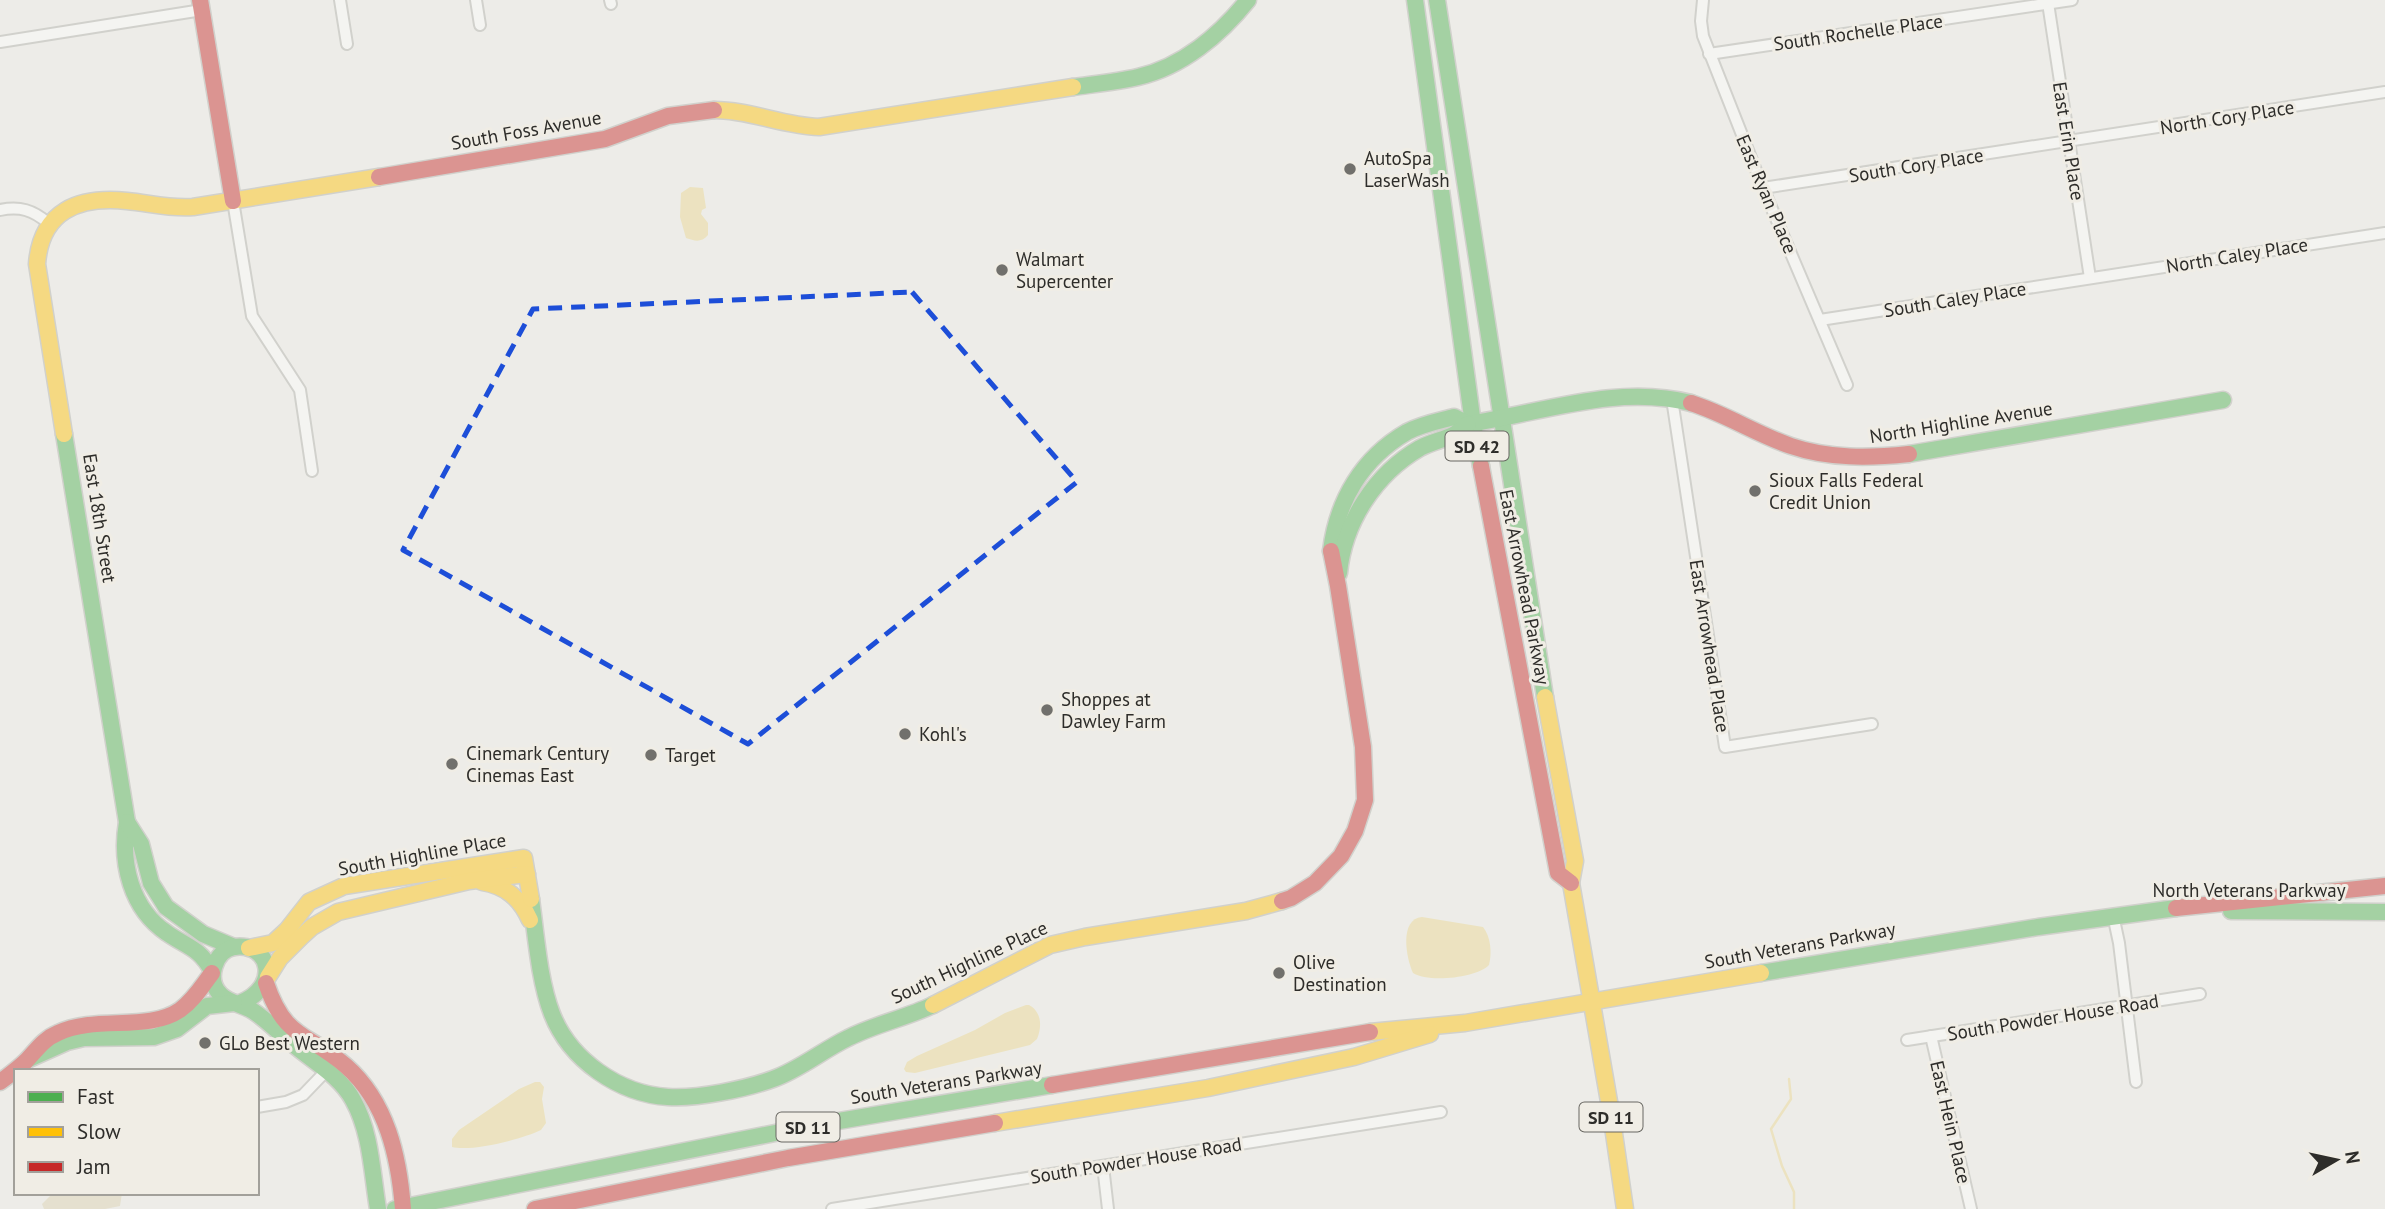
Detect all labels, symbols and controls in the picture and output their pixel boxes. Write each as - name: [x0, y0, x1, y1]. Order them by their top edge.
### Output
- street label: South Rochelle Place: [1772, 8, 1944, 56]
- street label: East Erin Place: [2048, 80, 2090, 202]
- street label: North Cory Place: [2158, 95, 2296, 139]
- street label: South Foss Avenue: [449, 105, 603, 155]
- street label: East Ryan Place: [1731, 131, 1803, 257]
- street label: South Cory Place: [1847, 143, 1985, 187]
- place label: AutoSpa LaserWash: [1364, 146, 1450, 192]
- marker: AutoSpa LaserWash: [1342, 161, 1358, 177]
- street label: North Caley Place: [2164, 232, 2310, 278]
- place label: Walmart Supercenter: [1016, 247, 1114, 293]
- marker: Walmart Supercenter: [994, 262, 1010, 278]
- street label: South Caley Place: [1882, 276, 2028, 322]
- street label: North Highline Avenue: [1868, 396, 2054, 448]
- road number: SD 42: [1446, 432, 1508, 461]
- street label: East 18th Street: [78, 452, 122, 585]
- place label: Sioux Falls Federal Credit Union: [1769, 468, 1924, 514]
- marker: Sioux Falls Federal Credit Union: [1747, 483, 1763, 499]
- street label: East Arrowhead Parkway: [1494, 487, 1556, 687]
- street label: East Arrowhead Place: [1684, 558, 1736, 734]
- place label: Shoppes at Dawley Farm: [1061, 687, 1166, 733]
- marker: Shoppes at Dawley Farm: [1039, 702, 1055, 718]
- place label: Kohl's: [919, 722, 967, 746]
- marker: Kohl's: [897, 726, 913, 742]
- place label: Cinemark Century Cinemas East: [466, 741, 609, 787]
- place label: Target: [665, 743, 716, 767]
- marker: Target: [643, 747, 659, 763]
- marker: Cinemark Century Cinemas East: [444, 756, 460, 772]
- street label: South Highline Place: [336, 827, 508, 881]
- street label: North Veterans Parkway: [2152, 878, 2346, 902]
- street label: South Highline Place: [887, 915, 1051, 1009]
- street label: South Veterans Parkway: [1703, 916, 1898, 974]
- place label: Olive Destination: [1293, 950, 1387, 996]
- marker: Olive Destination: [1271, 965, 1287, 981]
- street label: South Powder House Road: [1946, 988, 2160, 1046]
- place label: GLo Best Western: [219, 1031, 360, 1055]
- marker: GLo Best Western: [197, 1035, 213, 1051]
- street label: South Veterans Parkway: [849, 1055, 1044, 1109]
- street label: East Hein Place: [1925, 1058, 1977, 1186]
- legend: [14, 1069, 259, 1195]
- text: Fast: [77, 1083, 114, 1110]
- road number: SD 11: [1580, 1102, 1642, 1132]
- road number: SD 11: [776, 1112, 840, 1142]
- text: Slow: [77, 1118, 121, 1145]
- north arrow: [2301, 1125, 2371, 1195]
- street label: South Powder House Road: [1029, 1131, 1243, 1189]
- text: N: [2340, 1149, 2366, 1165]
- text: Jam: [76, 1153, 111, 1180]

